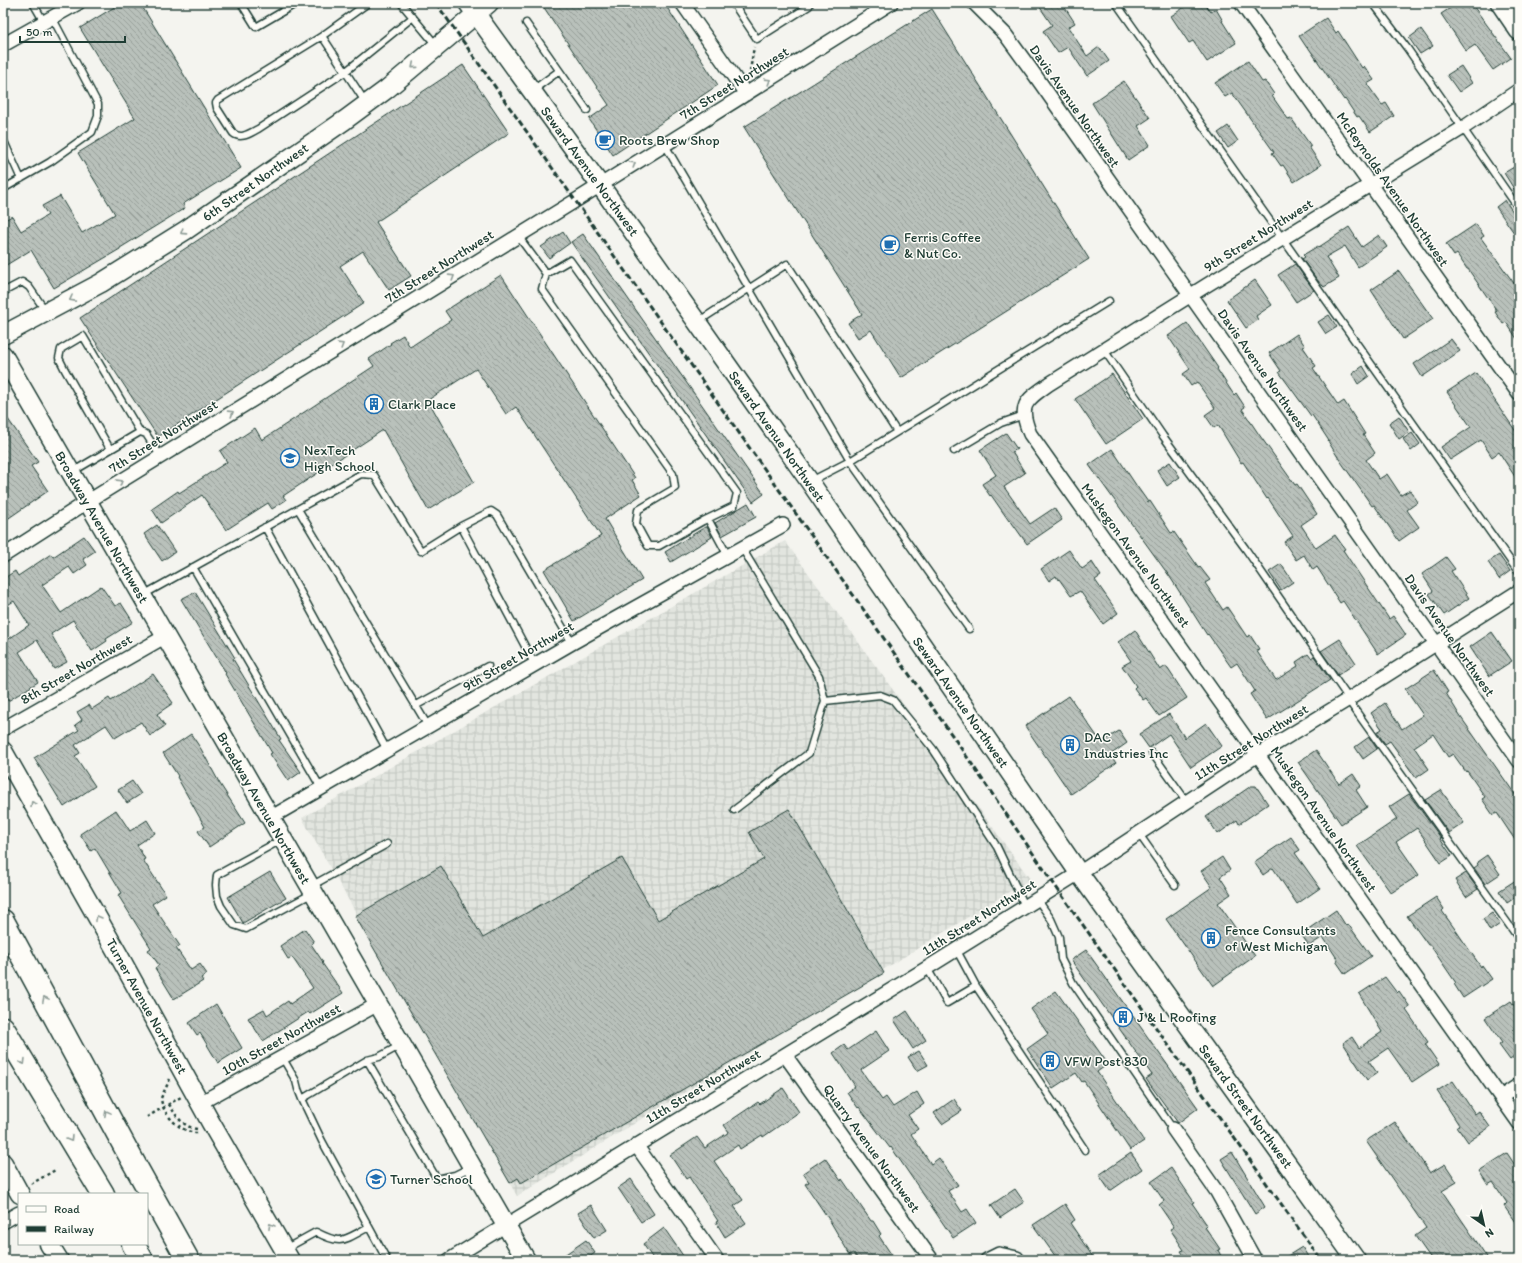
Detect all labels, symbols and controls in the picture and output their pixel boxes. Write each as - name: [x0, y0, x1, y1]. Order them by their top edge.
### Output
- scale bar: [20, 18, 125, 44]
- text: 50 m: [26, 25, 52, 39]
- street label: Davis Avenue Northwest: [1026, 42, 1123, 171]
- street label: 7th Street Northwest: [677, 43, 792, 124]
- one-way arrow: [411, 62, 419, 69]
- one-way arrow: [764, 78, 771, 85]
- street label: Seward Avenue Northwest: [537, 103, 642, 239]
- street label: McReynolds Avenue Northwest: [1333, 109, 1453, 270]
- cafe icon: Roots Brew Shop: [594, 129, 616, 151]
- place label: Roots Brew Shop: [619, 132, 720, 149]
- street label: 6th Street Northwest: [199, 139, 312, 225]
- one-way arrow: [629, 162, 636, 169]
- street label: 9th Street Northwest: [1201, 195, 1316, 276]
- street label: 7th Street Northwest: [382, 226, 497, 307]
- one-way arrow: [180, 227, 187, 234]
- place label: Ferris Coffee & Nut Co.: [904, 229, 981, 262]
- cafe icon: Ferris Coffee & Nut Co.: [879, 234, 901, 256]
- one-way arrow: [448, 274, 455, 282]
- one-way arrow: [69, 294, 76, 301]
- street label: Davis Avenue Northwest: [1214, 306, 1311, 435]
- one-way arrow: [337, 342, 344, 350]
- street label: Seward Avenue Northwest: [725, 367, 828, 505]
- building icon: Clark Place: [363, 393, 385, 415]
- street label: 7th Street Northwest: [106, 396, 221, 477]
- place label: Clark Place: [388, 396, 456, 413]
- one-way arrow: [227, 411, 234, 418]
- place label: NexTech High School: [304, 442, 375, 475]
- school or university icon: NexTech High School: [279, 447, 301, 469]
- street label: Broadway Avenue Northwest: [51, 448, 152, 606]
- one-way arrow: [116, 479, 123, 486]
- street label: Muskegon Avenue Northwest: [1078, 480, 1194, 631]
- street label: Davis Avenue Northwest: [1401, 571, 1498, 700]
- street label: 9th Street Northwest: [460, 618, 577, 695]
- street label: 8th Street Northwest: [17, 631, 135, 708]
- street label: Seward Avenue Northwest: [909, 633, 1012, 771]
- street label: 11th Street Northwest: [1191, 700, 1311, 784]
- street label: Broadway Avenue Northwest: [213, 729, 314, 887]
- place label: DAC Industries Inc: [1084, 729, 1169, 762]
- building icon: DAC Industries Inc: [1059, 734, 1081, 756]
- street label: Muskegon Avenue Northwest: [1267, 743, 1381, 896]
- one-way arrow: [31, 801, 38, 809]
- street label: 11th Street Northwest: [919, 875, 1039, 959]
- one-way arrow: [95, 914, 102, 922]
- place label: Fence Consultants of West Michigan: [1225, 922, 1336, 955]
- building icon: Fence Consultants of West Michigan: [1200, 927, 1222, 949]
- street label: Turner Avenue Northwest: [102, 936, 191, 1077]
- one-way arrow: [42, 996, 50, 1003]
- street label: 10th Street Northwest: [219, 1000, 344, 1079]
- building icon: J & L Roofing: [1112, 1006, 1134, 1028]
- place label: J & L Roofing: [1137, 1009, 1217, 1026]
- street label: Seward Street Northwest: [1195, 1041, 1296, 1172]
- street label: 11th Street Northwest: [643, 1045, 764, 1127]
- building icon: VFW Post 830: [1039, 1050, 1061, 1072]
- place label: VFW Post 830: [1064, 1053, 1148, 1070]
- one-way arrow: [19, 1058, 26, 1065]
- street label: Quarry Avenue Northwest: [819, 1081, 924, 1216]
- one-way arrow: [104, 1110, 111, 1117]
- one-way arrow: [66, 1135, 73, 1142]
- school or university icon: Turner School: [365, 1168, 387, 1190]
- place label: Turner School: [390, 1171, 473, 1188]
- legend: [18, 1193, 148, 1245]
- text: Road: [54, 1202, 80, 1216]
- north arrow: [1464, 1205, 1504, 1245]
- text: Railway: [54, 1222, 94, 1236]
- one-way arrow: [268, 1223, 275, 1230]
- text: N: [1483, 1225, 1496, 1240]

